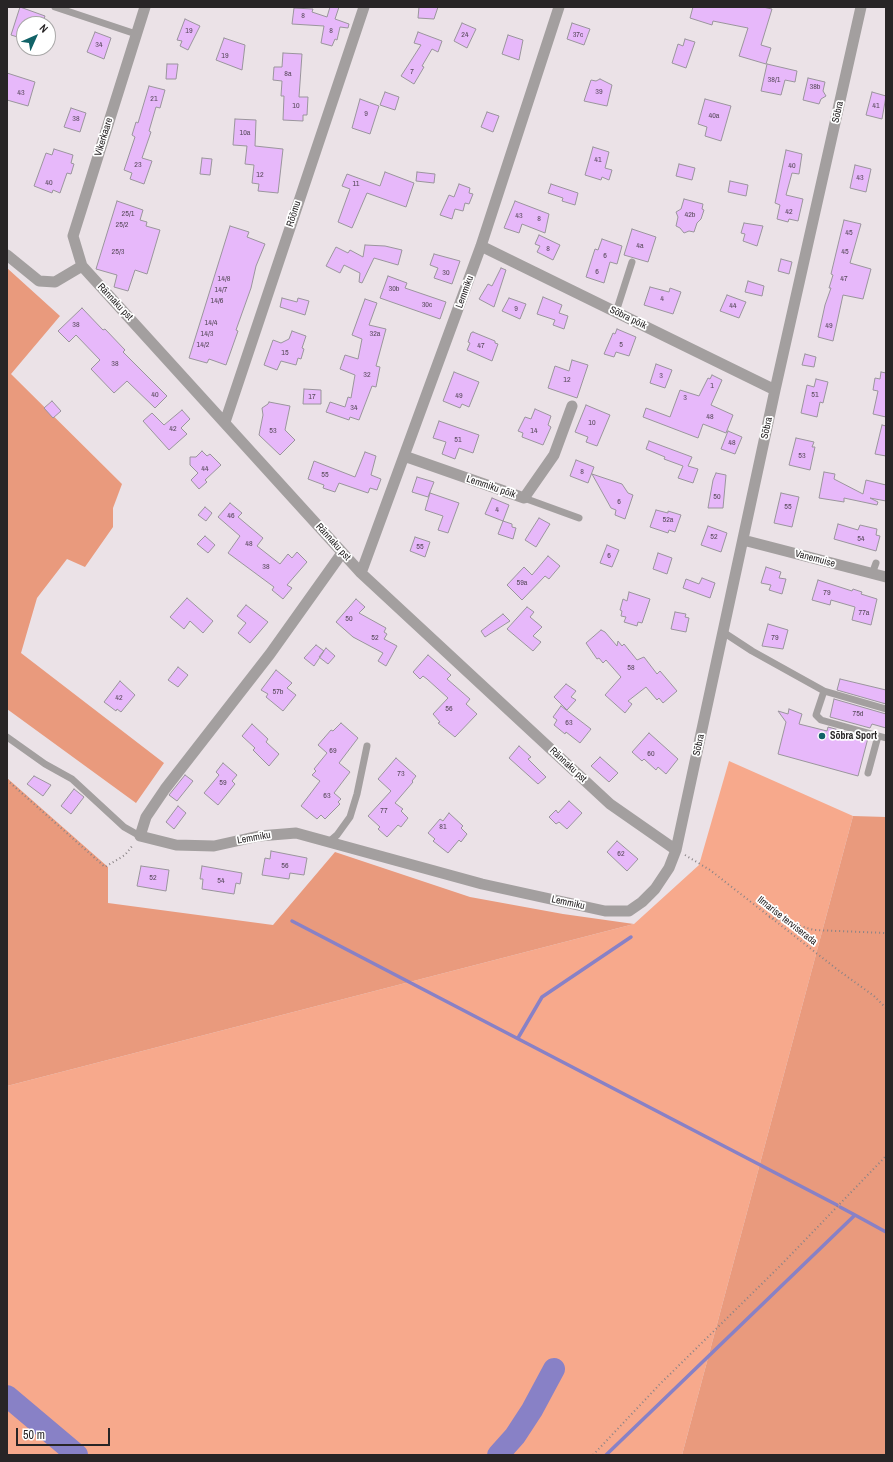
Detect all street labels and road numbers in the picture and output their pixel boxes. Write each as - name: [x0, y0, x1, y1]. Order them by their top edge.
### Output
- street label: Sõbra: [830, 100, 846, 124]
- street label: Vikerkaare: [92, 116, 116, 158]
- street label: Rõõmu: [284, 200, 304, 228]
- street label: Lemmiku: [454, 274, 476, 310]
- street label: Rännaku pst: [95, 281, 135, 323]
- street label: Sõbra põik: [608, 304, 648, 332]
- street label: Sõbra: [759, 416, 775, 440]
- street label: Lemmiku põik: [465, 473, 517, 501]
- street label: Rännaku pst: [313, 521, 353, 563]
- street label: Vanemuise: [794, 548, 836, 570]
- street label: Sõbra: [691, 733, 707, 757]
- street label: Rännaku pst: [547, 745, 589, 785]
- street label: Lemmiku: [236, 829, 272, 847]
- street label: Lemmiku: [550, 894, 586, 912]
- street label: Ilmarise terviserada: [755, 894, 819, 948]

